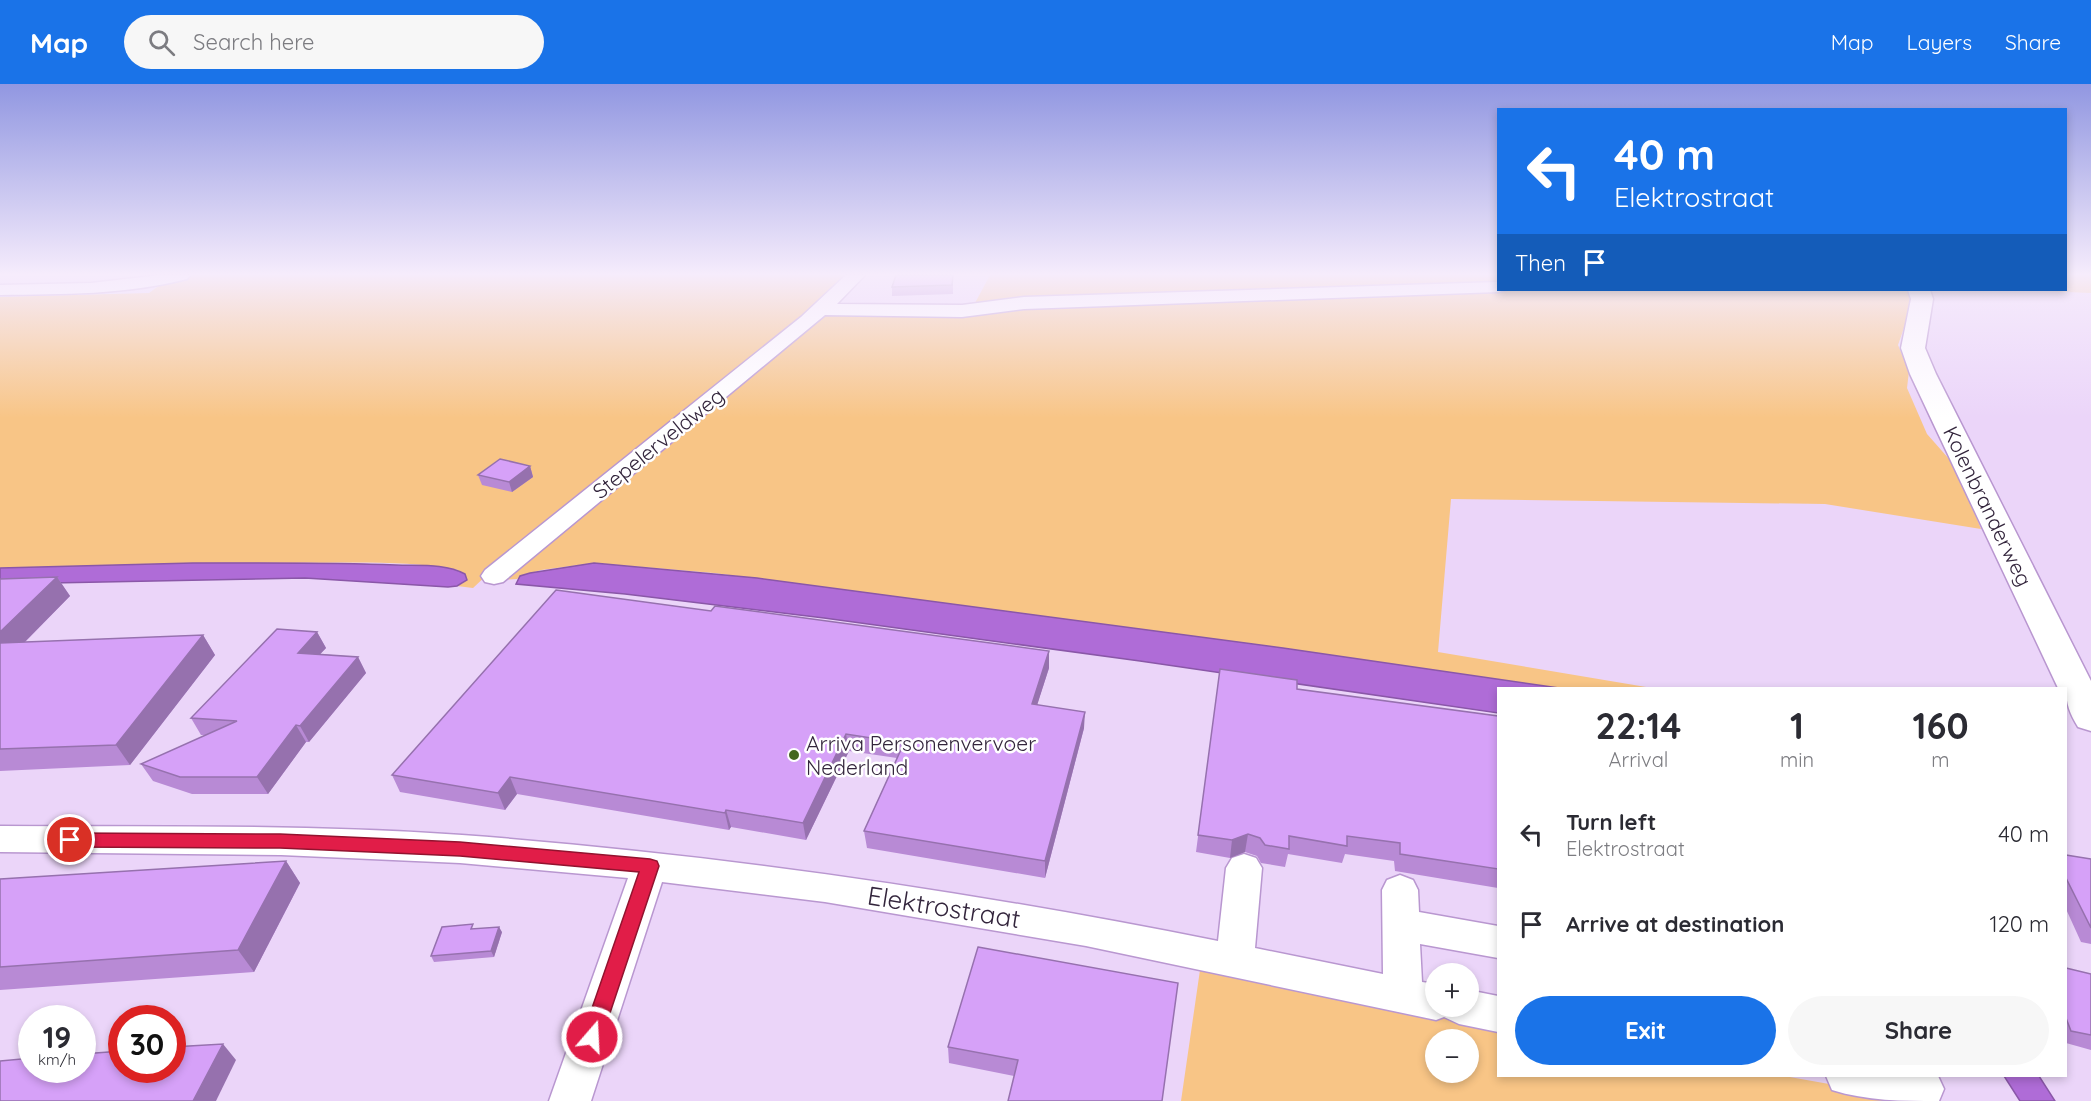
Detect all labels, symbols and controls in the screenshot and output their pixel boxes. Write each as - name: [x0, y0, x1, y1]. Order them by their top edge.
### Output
- search box: [124, 15, 544, 69]
- text: Map: [30, 25, 88, 60]
- icon: search: [145, 26, 178, 59]
- text: Search here: [193, 28, 315, 56]
- text: Map: [1831, 29, 1874, 55]
- text: Layers: [1907, 29, 1972, 55]
- text: Share: [2005, 29, 2061, 55]
- text: 40 m: [1614, 128, 1715, 181]
- icon: left: [1515, 132, 1593, 210]
- text: Elektrostraat: [1614, 180, 1774, 214]
- icon: arrive: [1578, 246, 1611, 279]
- text: Then: [1515, 249, 1566, 277]
- street label: Stepelerveldweg: [587, 382, 729, 504]
- street label: Kolenbranderweg: [1938, 422, 2038, 590]
- text: 22:14: [1595, 703, 1681, 748]
- text: 1: [1790, 703, 1804, 748]
- text: 160: [1912, 703, 1969, 748]
- place label: Arriva Personenvervoer Nederland: [806, 730, 1036, 780]
- text: Arrival: [1609, 747, 1668, 772]
- text: min: [1780, 747, 1814, 772]
- text: m: [1931, 747, 1950, 772]
- marker: Arriva Personenvervoer Nederland: [787, 748, 801, 762]
- text: Turn left: [1566, 808, 1656, 836]
- pin: [44, 814, 95, 865]
- icon: left: [1515, 818, 1548, 851]
- text: 40 m: [1998, 820, 2049, 848]
- icon: arrive: [53, 823, 86, 856]
- text: Elektrostraat: [1566, 836, 1685, 861]
- street label: Elektrostraat: [865, 879, 1023, 935]
- icon: arrive: [1515, 908, 1548, 941]
- text: Arrive at destination: [1566, 910, 1784, 938]
- text: 120 m: [1990, 910, 2049, 938]
- map controls: [1425, 963, 1479, 1083]
- button: +: [1425, 963, 1479, 1017]
- button: Exit: [1515, 996, 1776, 1065]
- button: Share: [1788, 996, 2049, 1065]
- speed limit sign: 30: [108, 1005, 186, 1083]
- position arrow: [560, 1005, 624, 1069]
- text: 19: [43, 1018, 71, 1056]
- button: −: [1425, 1029, 1479, 1083]
- text: km/h: [38, 1050, 76, 1069]

